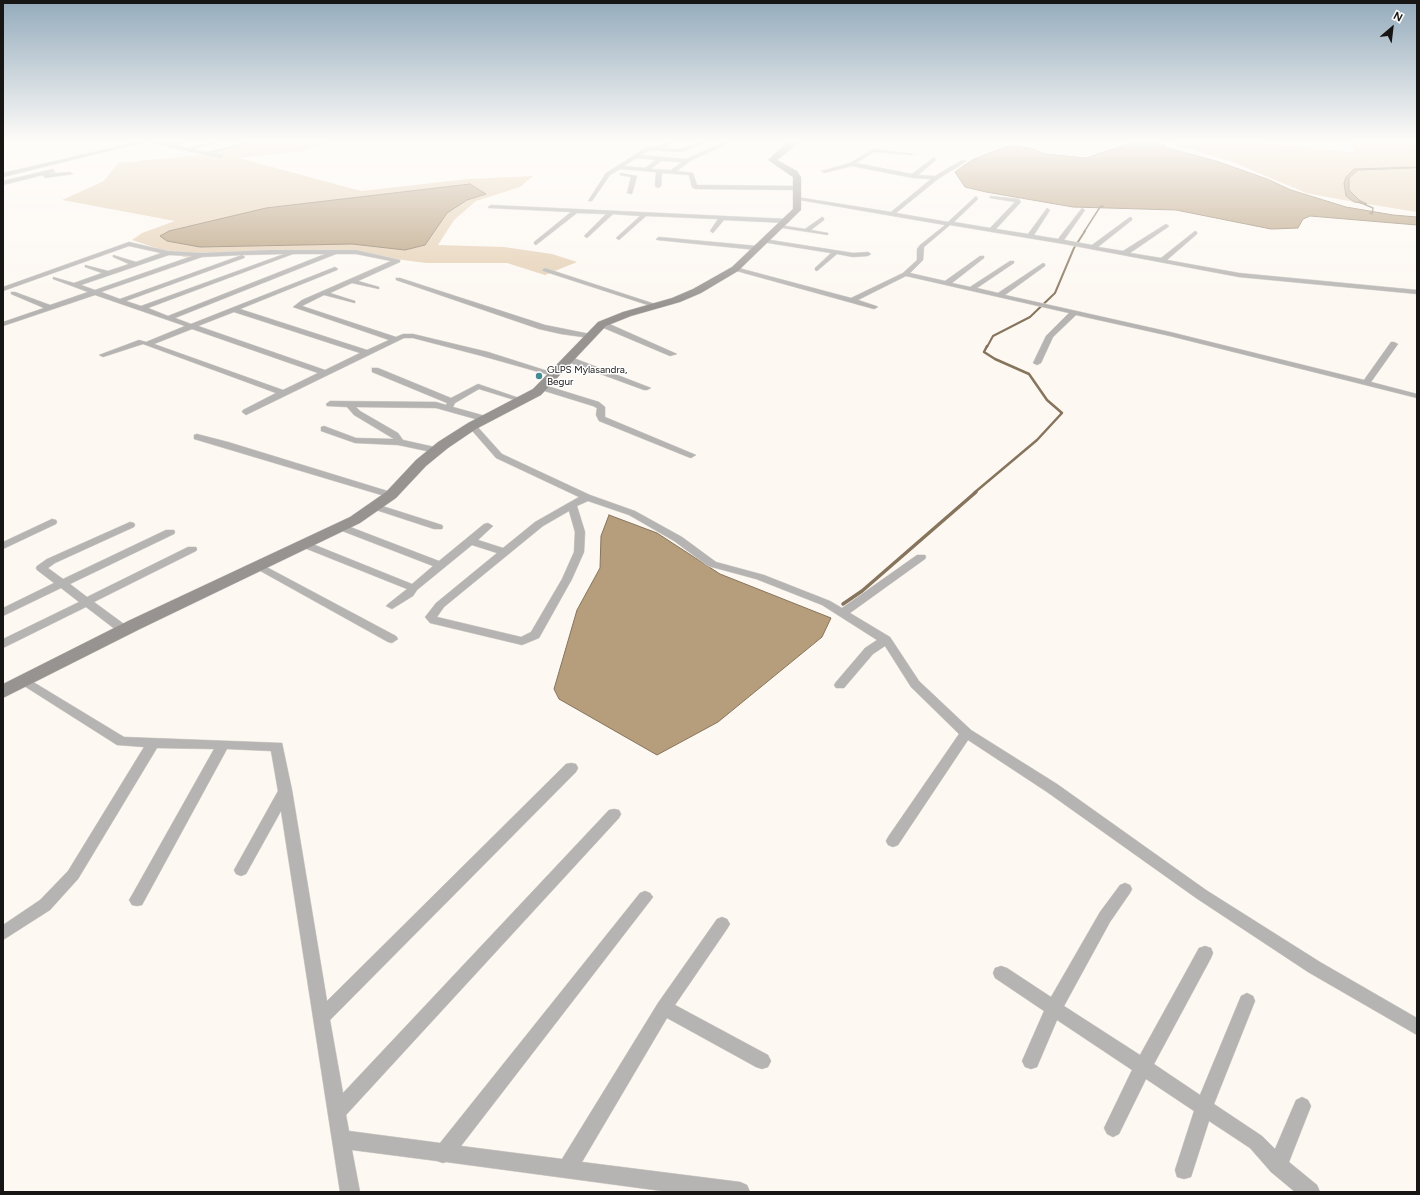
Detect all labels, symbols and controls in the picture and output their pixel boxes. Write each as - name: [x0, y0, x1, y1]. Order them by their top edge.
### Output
- north arrow: [1372, 8, 1412, 48]
- text: N: [1391, 9, 1405, 25]
- place label: GLPS Mylasandra, Begur: [547, 364, 627, 388]
- marker: GLPS Mylasandra, Begur: [534, 371, 544, 381]

